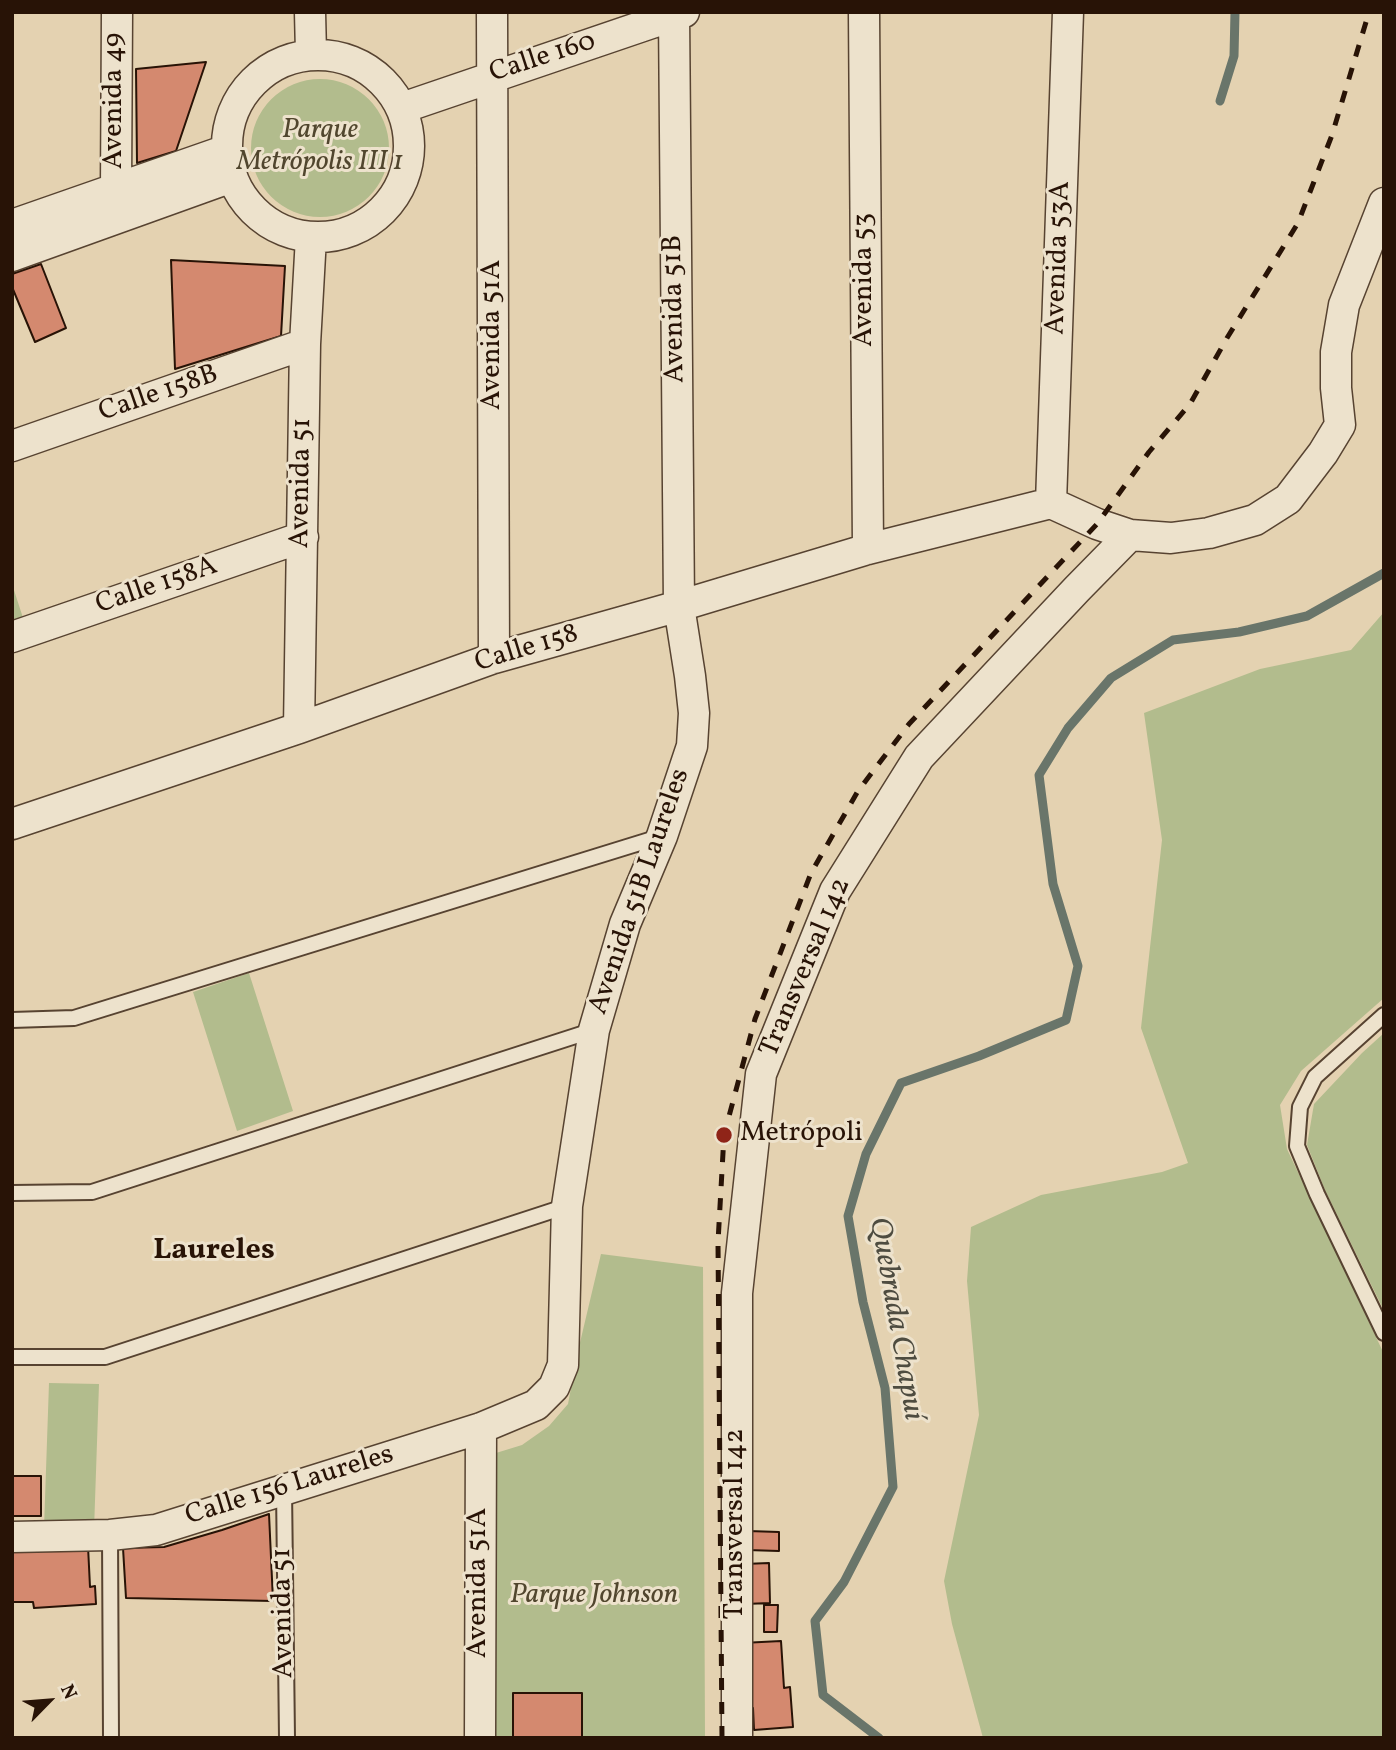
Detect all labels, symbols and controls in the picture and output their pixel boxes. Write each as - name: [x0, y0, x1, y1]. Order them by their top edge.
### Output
- street label: Calle 160: [486, 26, 600, 92]
- street label: Avenida 49: [99, 33, 133, 169]
- park label: Parque Metrópolis III 1: [237, 115, 403, 181]
- street label: Avenida 53A: [1041, 181, 1079, 335]
- street label: Avenida 53: [849, 213, 883, 347]
- street label: Avenida 51B: [658, 235, 694, 383]
- street label: Avenida 51A: [477, 260, 511, 410]
- street label: Calle 158B: [95, 359, 223, 431]
- street label: Avenida 51: [285, 417, 321, 549]
- street label: Calle 158A: [92, 551, 222, 623]
- street label: Calle 158: [471, 618, 583, 682]
- street label: Avenida 51B Laureles: [583, 765, 699, 1019]
- street label: Transversal 142: [754, 873, 860, 1063]
- place label: Metrópoli: [740, 1118, 863, 1152]
- marker: Metrópoli: [714, 1125, 734, 1145]
- water label: Quebrada Chapuí: [858, 1215, 930, 1423]
- district label: Laureles: [153, 1234, 275, 1270]
- street label: Transversal 142: [720, 1428, 754, 1620]
- street label: Calle 156 Laureles: [182, 1439, 398, 1535]
- street label: Avenida 51A: [463, 1508, 497, 1658]
- street label: Avenida 51: [267, 1547, 303, 1679]
- park label: Parque Johnson: [510, 1580, 678, 1614]
- north arrow: [14, 1666, 84, 1736]
- text: N: [53, 1680, 83, 1704]

